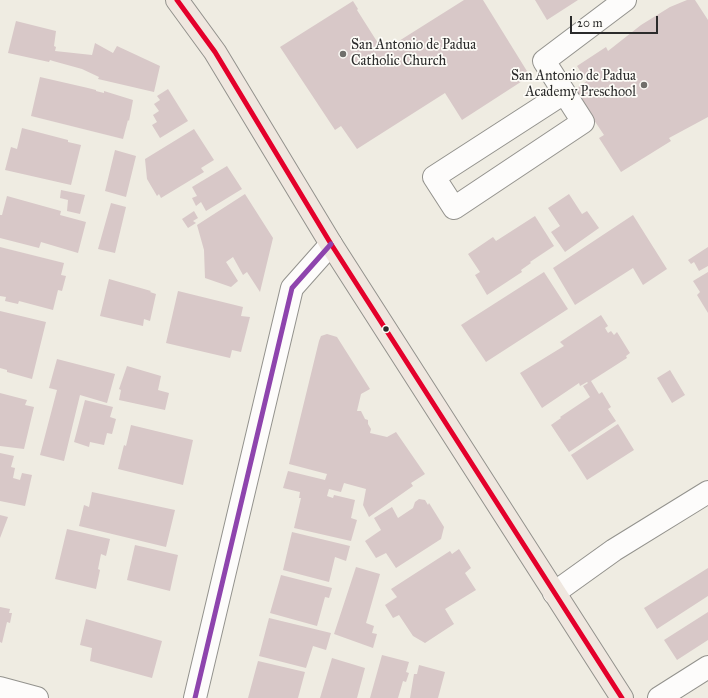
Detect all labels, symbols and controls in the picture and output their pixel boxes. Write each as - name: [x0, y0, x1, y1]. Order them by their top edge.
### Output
- scale bar: [572, 8, 660, 34]
- text: 20 m: [577, 16, 603, 30]
- place label: San Antonio de Padua Catholic Church: [351, 38, 476, 70]
- marker: San Antonio de Padua Catholic Church: [338, 49, 348, 59]
- place label: San Antonio de Padua Academy Preschool: [511, 69, 636, 102]
- marker: San Antonio de Padua Academy Preschool: [639, 80, 649, 90]
- unlabelled marker: [381, 324, 391, 334]

